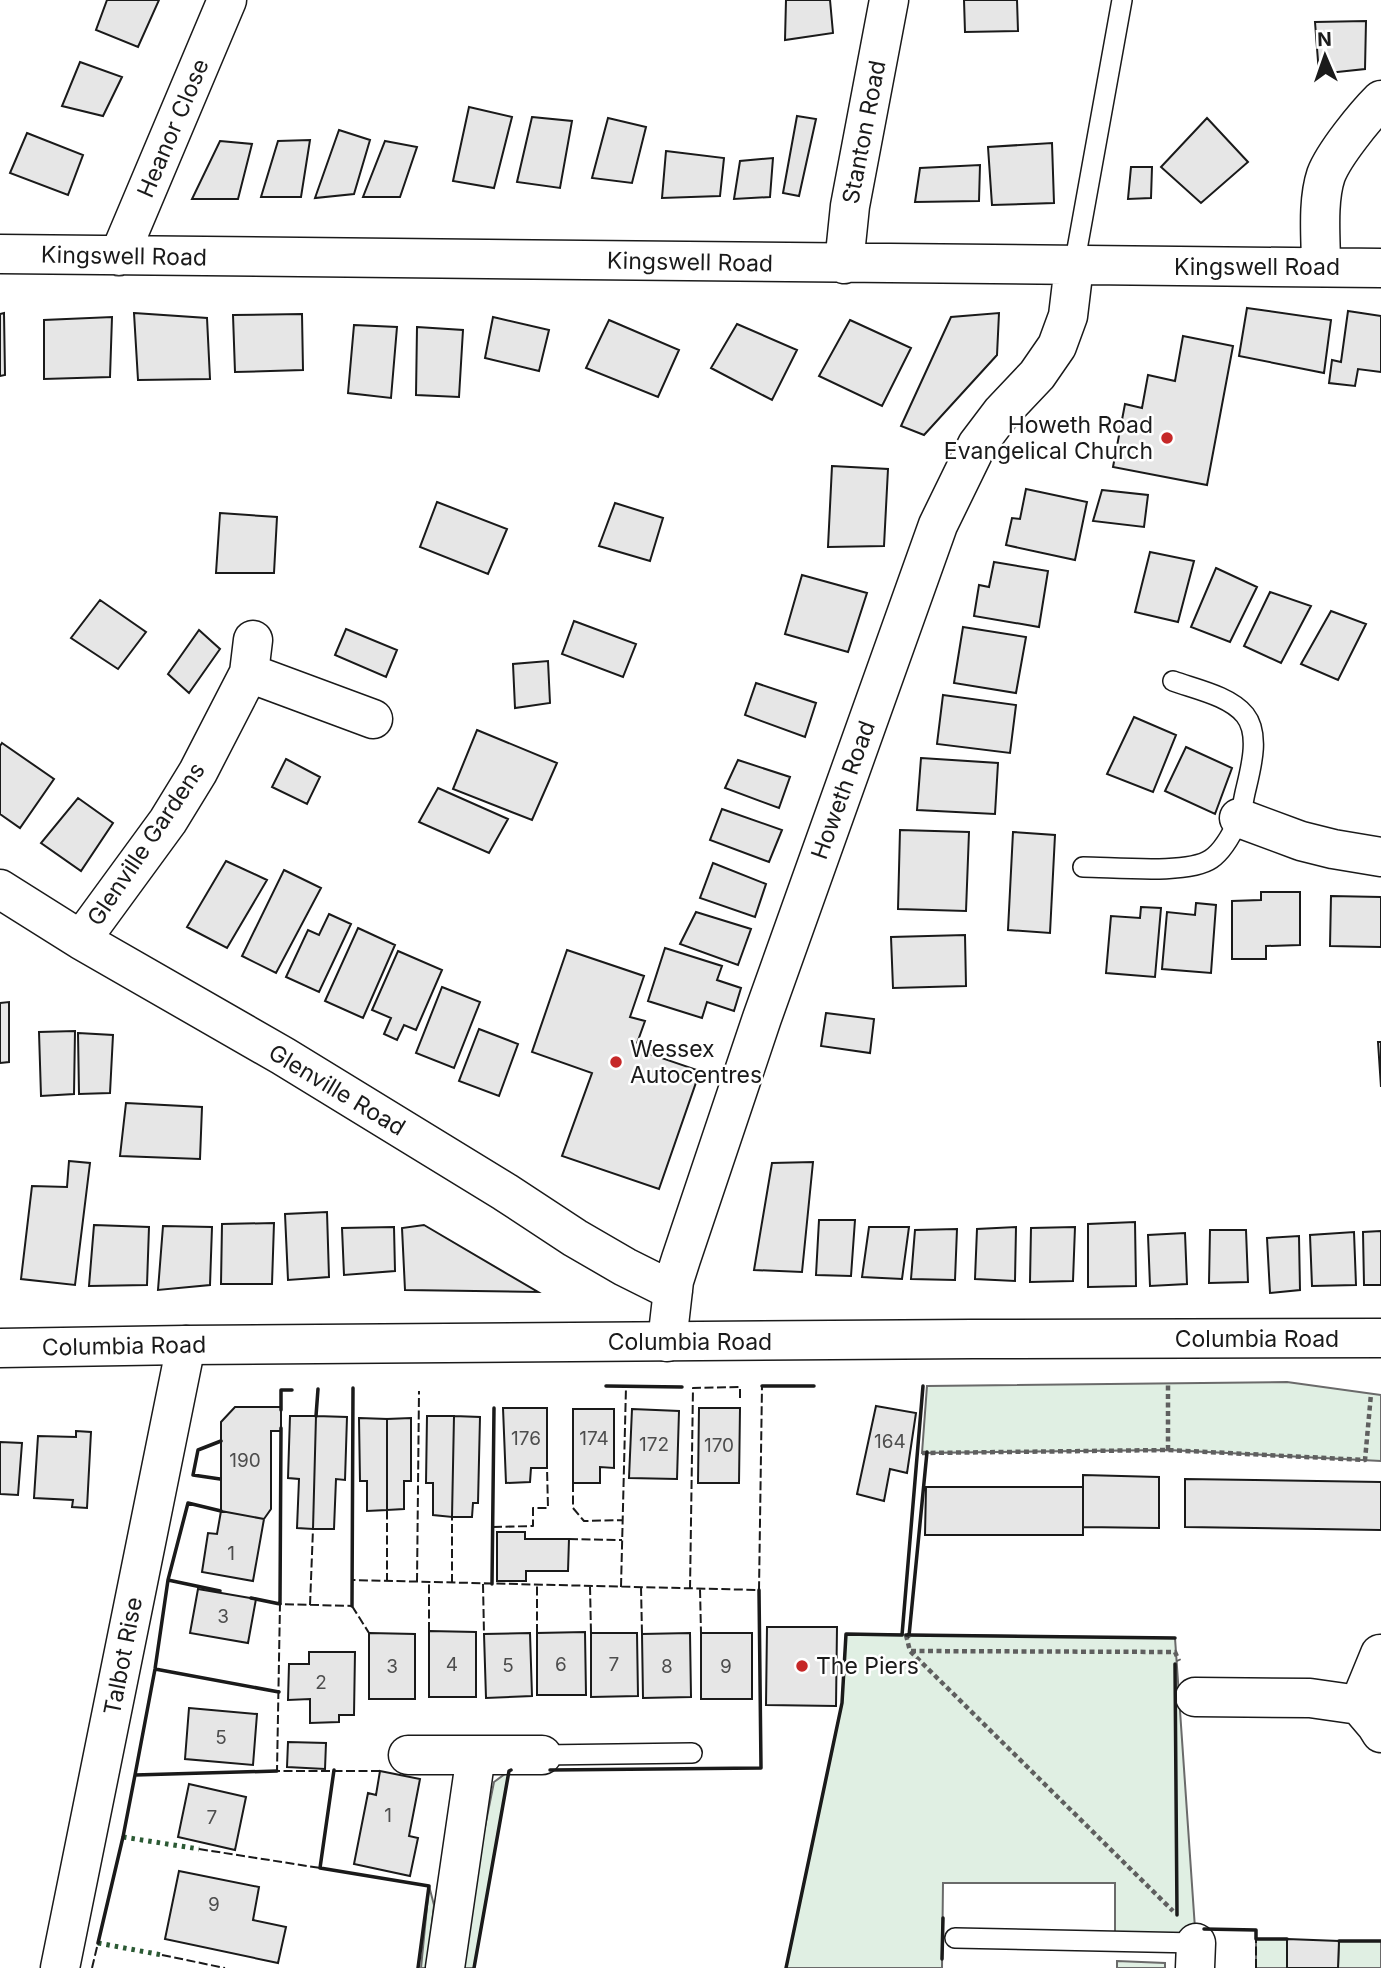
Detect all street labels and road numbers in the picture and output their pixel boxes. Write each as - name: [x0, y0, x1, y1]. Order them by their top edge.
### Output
- street label: Heanor Close: [131, 54, 215, 202]
- street label: Stanton Road: [836, 58, 892, 206]
- street label: Kingswell Road: [41, 241, 207, 271]
- street label: Kingswell Road: [607, 247, 773, 277]
- street label: Kingswell Road: [1174, 253, 1340, 281]
- street label: Howeth Road: [805, 717, 881, 863]
- street label: Glenville Gardens: [81, 757, 211, 931]
- street label: Glenville Road: [264, 1038, 410, 1142]
- street label: Columbia Road: [1175, 1325, 1339, 1353]
- street label: Columbia Road: [608, 1328, 772, 1356]
- street label: Columbia Road: [42, 1331, 206, 1361]
- street label: Talbot Rise: [98, 1595, 148, 1717]

